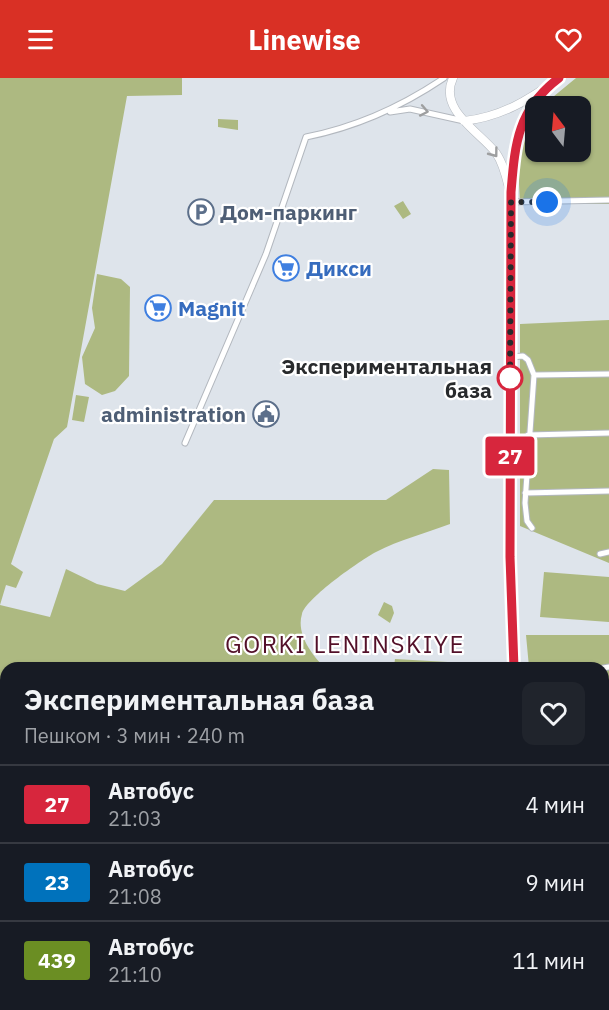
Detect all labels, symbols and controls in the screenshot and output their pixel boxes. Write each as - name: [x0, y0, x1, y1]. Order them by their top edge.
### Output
- text: Linewise: [248, 22, 361, 57]
- icon: menu: [24, 23, 57, 56]
- icon: heart: [552, 23, 585, 56]
- north arrow: [525, 96, 591, 162]
- map controls: [525, 96, 591, 162]
- one-way arrow: [418, 104, 428, 117]
- one-way arrow: [487, 146, 498, 157]
- your location: [532, 187, 562, 217]
- parking icon: Дом-паркинг: [186, 197, 216, 227]
- place label: Дом-паркинг: [220, 198, 357, 226]
- supermarket icon: Дикси: [271, 253, 301, 283]
- place label: Дикси: [306, 254, 372, 282]
- supermarket icon: Magnit: [143, 293, 173, 323]
- place label: Magnit: [178, 294, 245, 322]
- place label: Экспериментальная база: [281, 352, 492, 404]
- marker: Экспериментальная база: [497, 365, 523, 391]
- public building icon: administration: [251, 399, 281, 429]
- place label: administration: [101, 400, 246, 428]
- line badge: 27: [483, 436, 537, 476]
- text: 27: [497, 442, 523, 470]
- district label: GORKI LENINSKIYE: [225, 628, 465, 660]
- text: Экспериментальная база: [24, 681, 374, 718]
- button: heart: [522, 682, 585, 745]
- text: Пешком · 3 мин · 240 m: [24, 722, 245, 749]
- text: Автобус: [108, 776, 194, 805]
- text: 27: [44, 790, 70, 818]
- text: 4 мин: [525, 790, 585, 819]
- text: 21:03: [108, 805, 162, 832]
- text: Автобус: [108, 854, 194, 883]
- text: 23: [44, 868, 70, 896]
- text: 9 мин: [525, 868, 585, 897]
- text: 21:08: [108, 883, 162, 910]
- text: Автобус: [108, 932, 194, 961]
- text: 439: [38, 946, 76, 974]
- text: 11 мин: [512, 946, 585, 975]
- text: 21:10: [108, 961, 162, 988]

